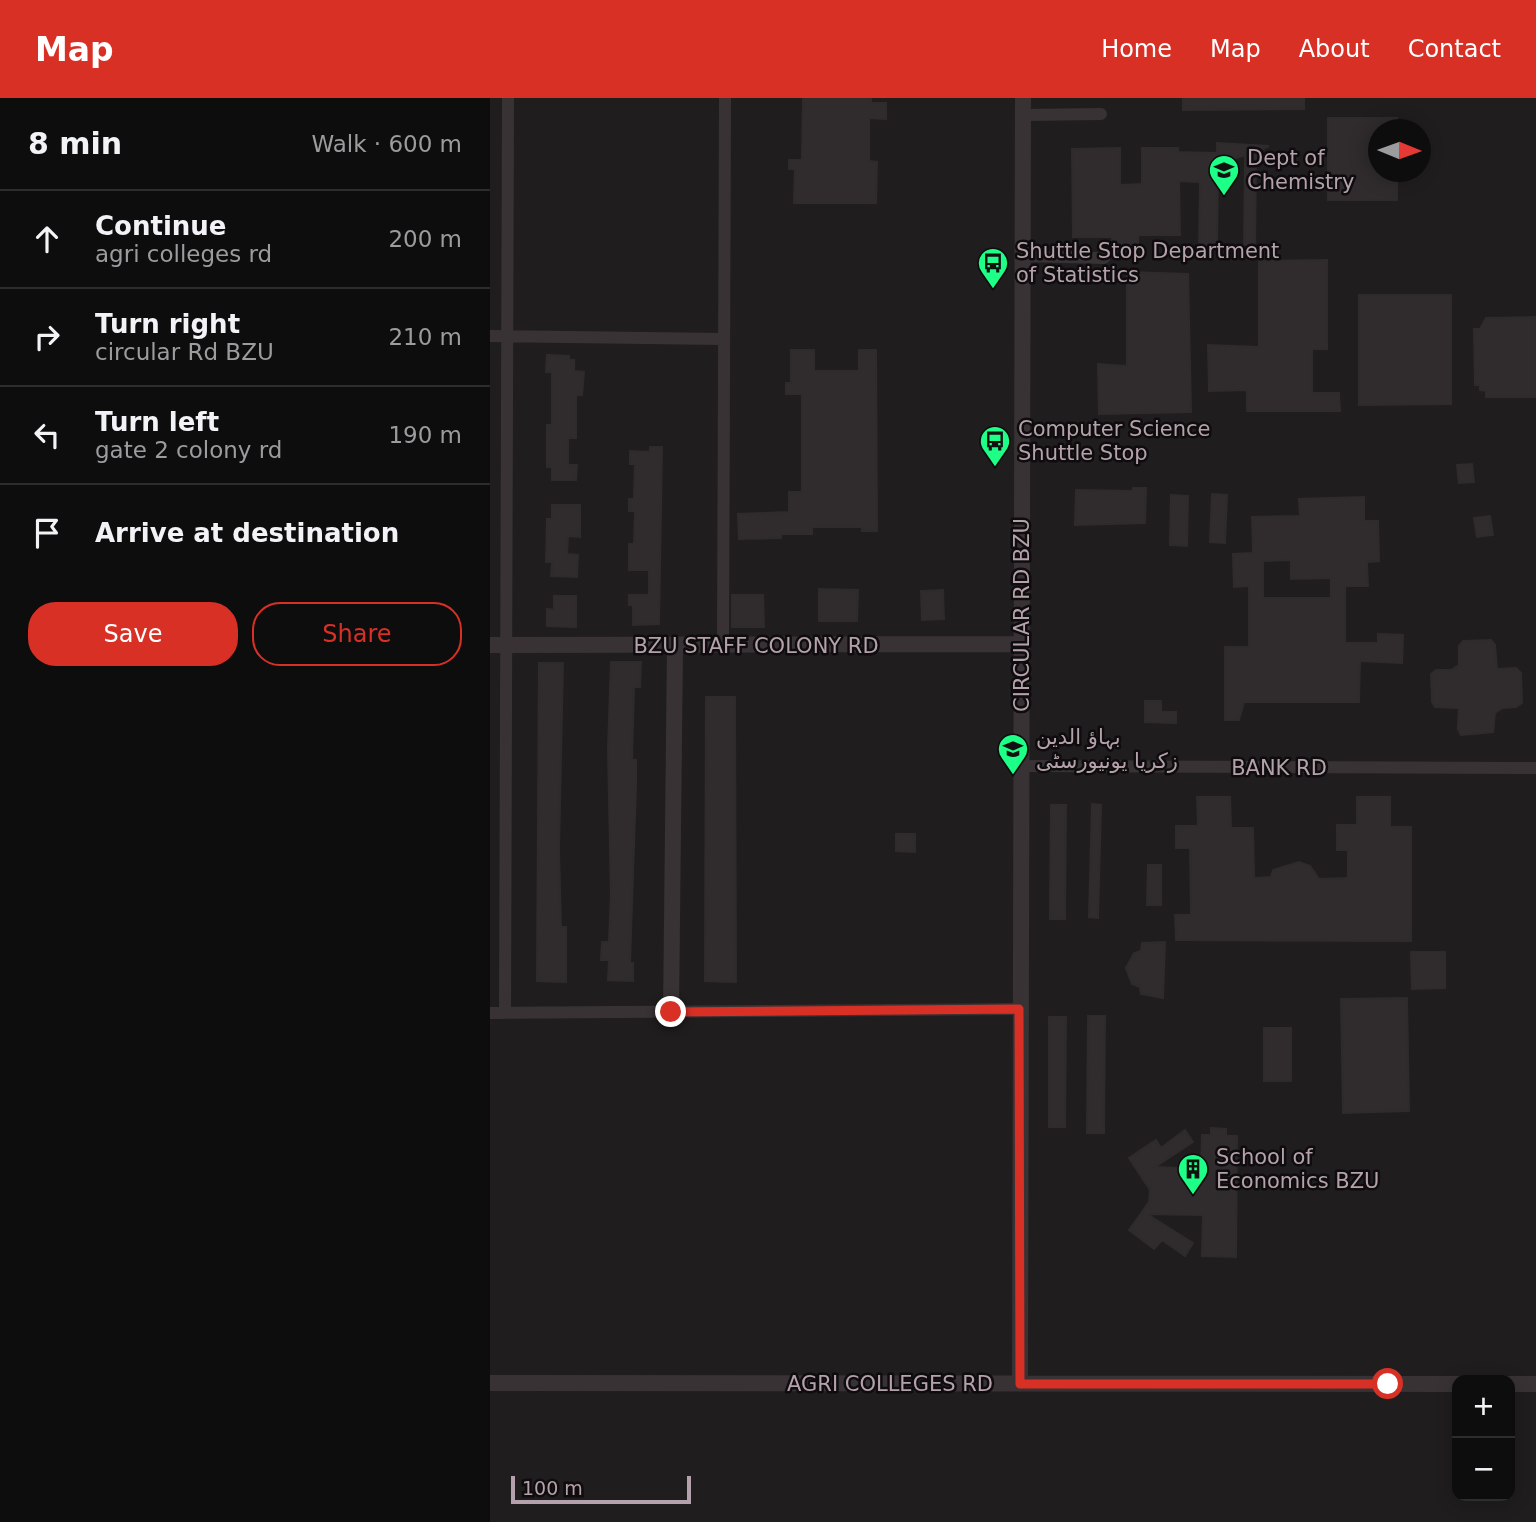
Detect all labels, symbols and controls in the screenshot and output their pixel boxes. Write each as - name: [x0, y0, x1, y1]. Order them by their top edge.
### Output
- text: Map: [35, 30, 114, 69]
- text: Home: [1101, 35, 1172, 63]
- text: Map: [1210, 35, 1261, 63]
- text: About: [1299, 35, 1370, 63]
- text: Contact: [1408, 35, 1501, 63]
- north arrow: [1368, 119, 1431, 182]
- text: 8 min: [28, 126, 122, 161]
- text: Walk · 600 m: [311, 131, 462, 157]
- place label: Dept of Chemistry: [1247, 146, 1354, 194]
- school or university icon: Dept of Chemistry: [1207, 153, 1241, 197]
- text: Continue: [95, 211, 226, 241]
- icon: ahead: [28, 220, 66, 258]
- text: 200 m: [388, 226, 462, 252]
- place label: Shuttle Stop Department of Statistics: [1016, 239, 1279, 287]
- text: agri colleges rd: [95, 241, 272, 267]
- bus stop icon: Shuttle Stop Department of Statistics: [976, 246, 1010, 290]
- text: Turn right: [95, 309, 240, 339]
- icon: right: [28, 318, 66, 356]
- text: 210 m: [388, 324, 462, 350]
- text: circular Rd BZU: [95, 339, 274, 365]
- text: Turn left: [95, 407, 219, 437]
- icon: left: [28, 416, 66, 454]
- place label: Computer Science Shuttle Stop: [1018, 417, 1210, 465]
- text: 190 m: [388, 422, 462, 448]
- bus stop icon: Computer Science Shuttle Stop: [978, 424, 1012, 468]
- text: gate 2 colony rd: [95, 437, 282, 463]
- icon: arrive: [28, 514, 66, 552]
- text: Arrive at destination: [95, 518, 399, 548]
- street label: CIRCULAR RD BZU: [1010, 518, 1034, 712]
- button: Save: [28, 602, 238, 666]
- button: Share: [252, 602, 462, 666]
- street label: BZU STAFF COLONY RD: [633, 634, 879, 658]
- place label: بہاؤ الدین زکریا یونیورسٹی: [1036, 725, 1178, 773]
- school or university icon: بہاؤ الدین زکریا یونیورسٹی: [996, 732, 1030, 776]
- street label: BANK RD: [1231, 756, 1327, 780]
- route end: [655, 996, 686, 1027]
- place label: School of Economics BZU: [1216, 1145, 1379, 1193]
- building icon: School of Economics BZU: [1176, 1152, 1210, 1196]
- route start: [1372, 1368, 1403, 1399]
- street label: AGRI COLLEGES RD: [787, 1372, 993, 1396]
- map controls: [1452, 1375, 1515, 1501]
- button: +: [1452, 1375, 1515, 1438]
- button: −: [1452, 1438, 1515, 1501]
- scale bar: [511, 1473, 691, 1505]
- text: 100 m: [522, 1477, 583, 1499]

